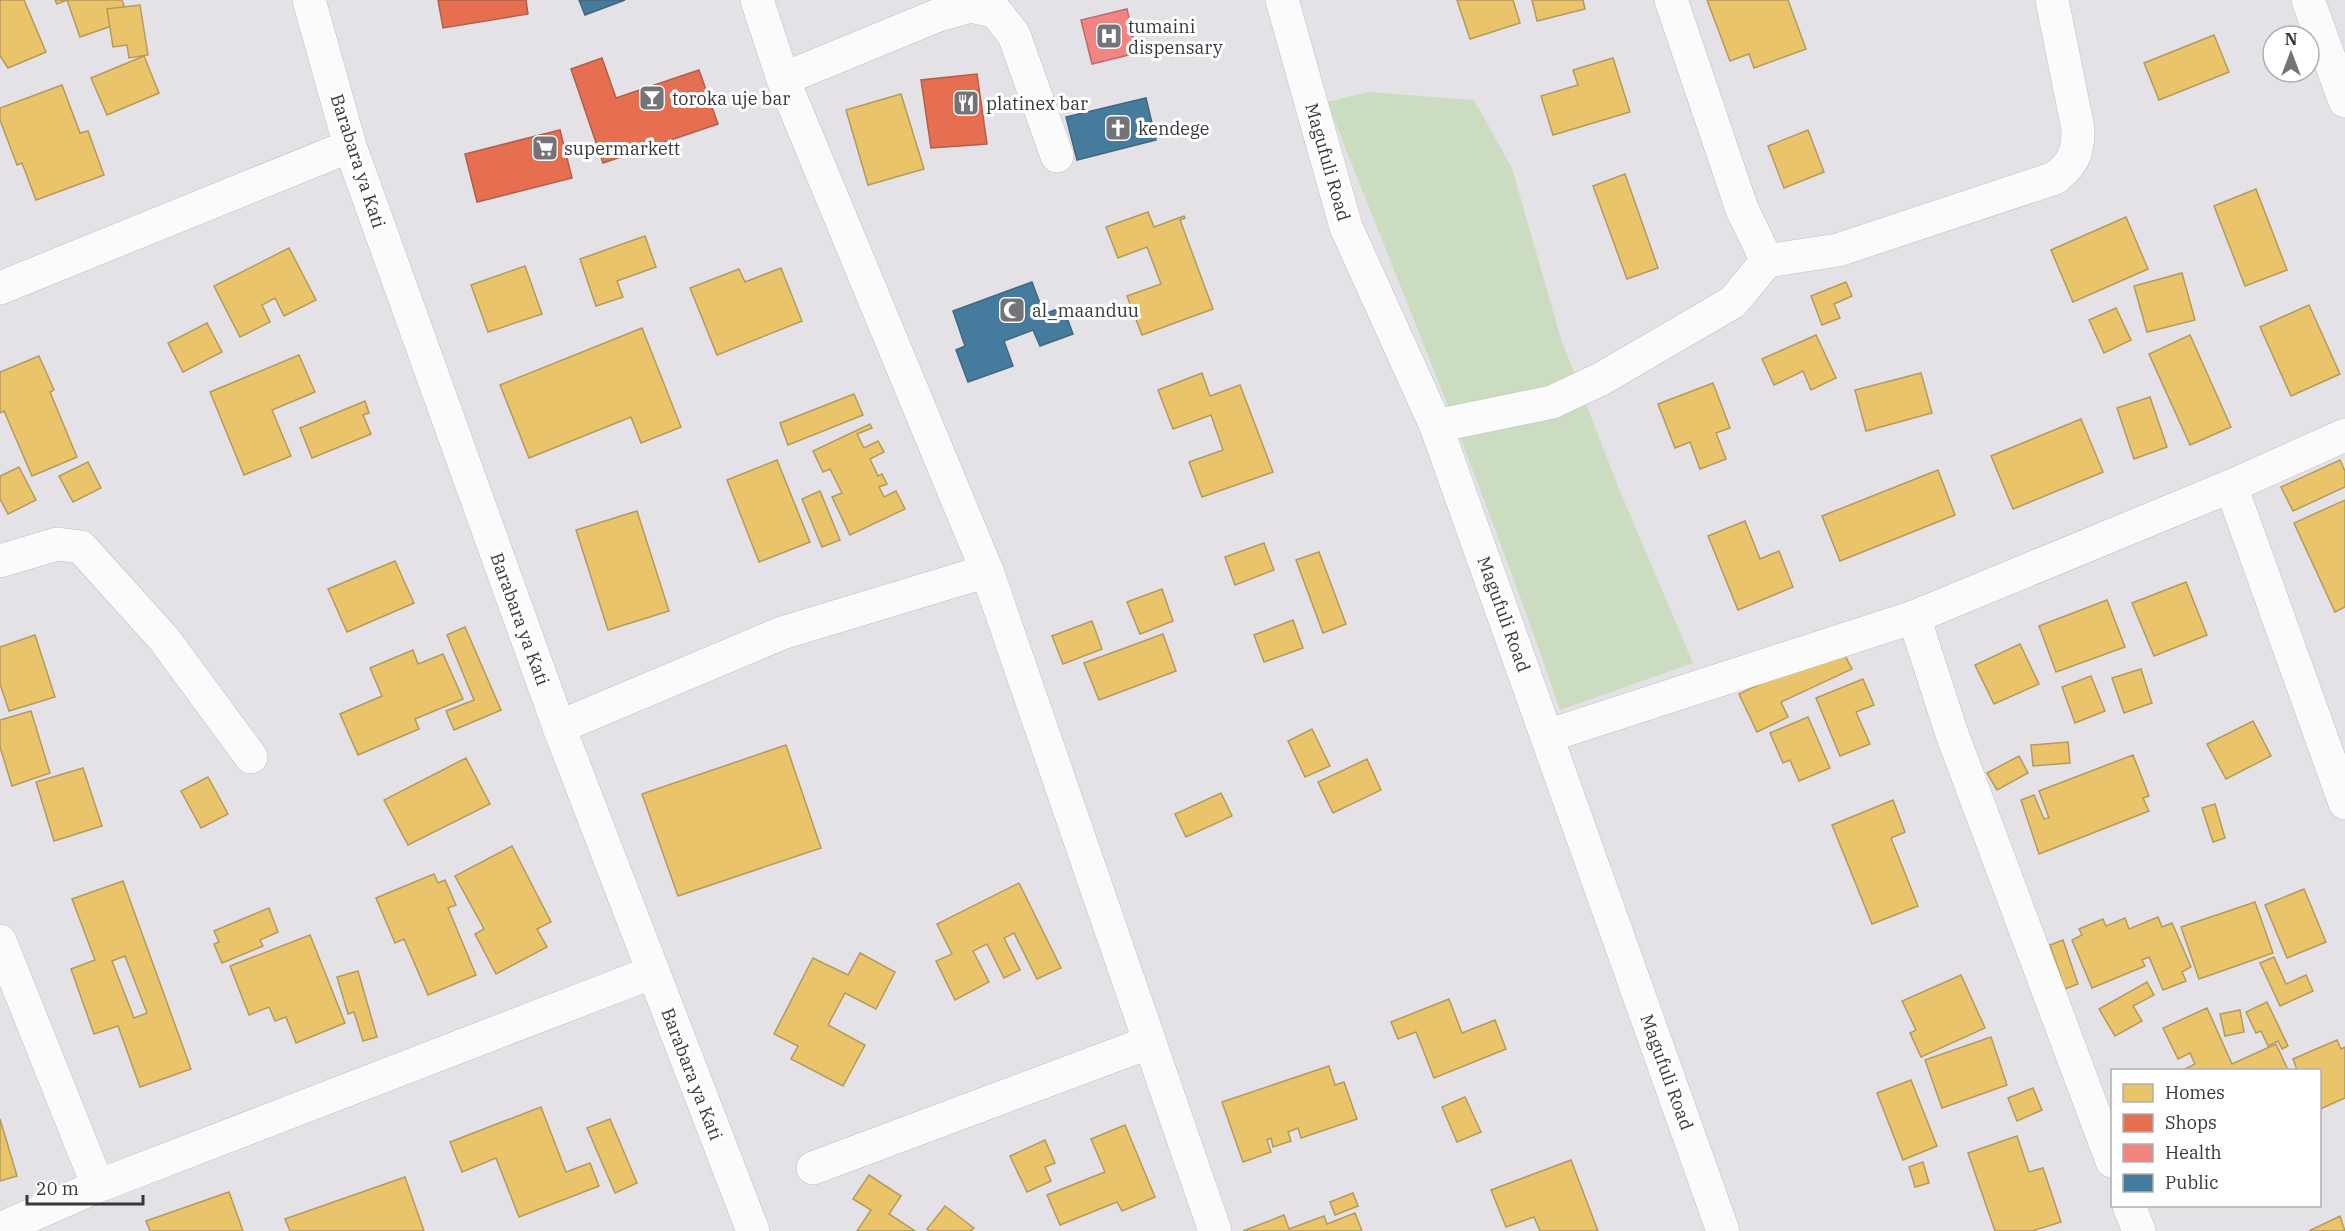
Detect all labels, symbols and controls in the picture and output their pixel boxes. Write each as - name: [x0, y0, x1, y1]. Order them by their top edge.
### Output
- place label: tumaini dispensary: [1128, 15, 1223, 59]
- hospital icon: tumaini dispensary: [1094, 21, 1124, 51]
- north arrow: [2261, 24, 2321, 84]
- text: N: [2285, 29, 2297, 49]
- bar icon: toroka uje bar: [637, 83, 667, 113]
- place label: toroka uje bar: [672, 87, 790, 110]
- restaurant icon: platinex bar: [951, 88, 981, 118]
- street label: Barabara ya Kati: [325, 91, 391, 231]
- place label: platinex bar: [986, 92, 1088, 115]
- street label: Magufuli Road: [1300, 100, 1356, 224]
- church icon: kendege: [1103, 113, 1133, 143]
- place label: kendege: [1138, 117, 1209, 140]
- supermarket icon: supermarkett: [530, 133, 560, 163]
- place label: supermarkett: [564, 137, 680, 160]
- mosque icon: al_maanduu: [997, 295, 1027, 325]
- place label: al_maanduu: [1032, 299, 1139, 322]
- street label: Barabara ya Kati: [485, 549, 555, 689]
- street label: Magufuli Road: [1472, 553, 1536, 675]
- street label: Barabara ya Kati: [656, 1005, 728, 1144]
- street label: Magufuli Road: [1635, 1011, 1699, 1133]
- legend: [2111, 1069, 2321, 1207]
- text: Homes: [2165, 1081, 2225, 1104]
- text: Shops: [2165, 1111, 2217, 1134]
- text: Health: [2165, 1141, 2222, 1164]
- scale bar: [27, 1168, 142, 1206]
- text: Public: [2165, 1171, 2219, 1194]
- text: 20 m: [36, 1177, 79, 1200]

